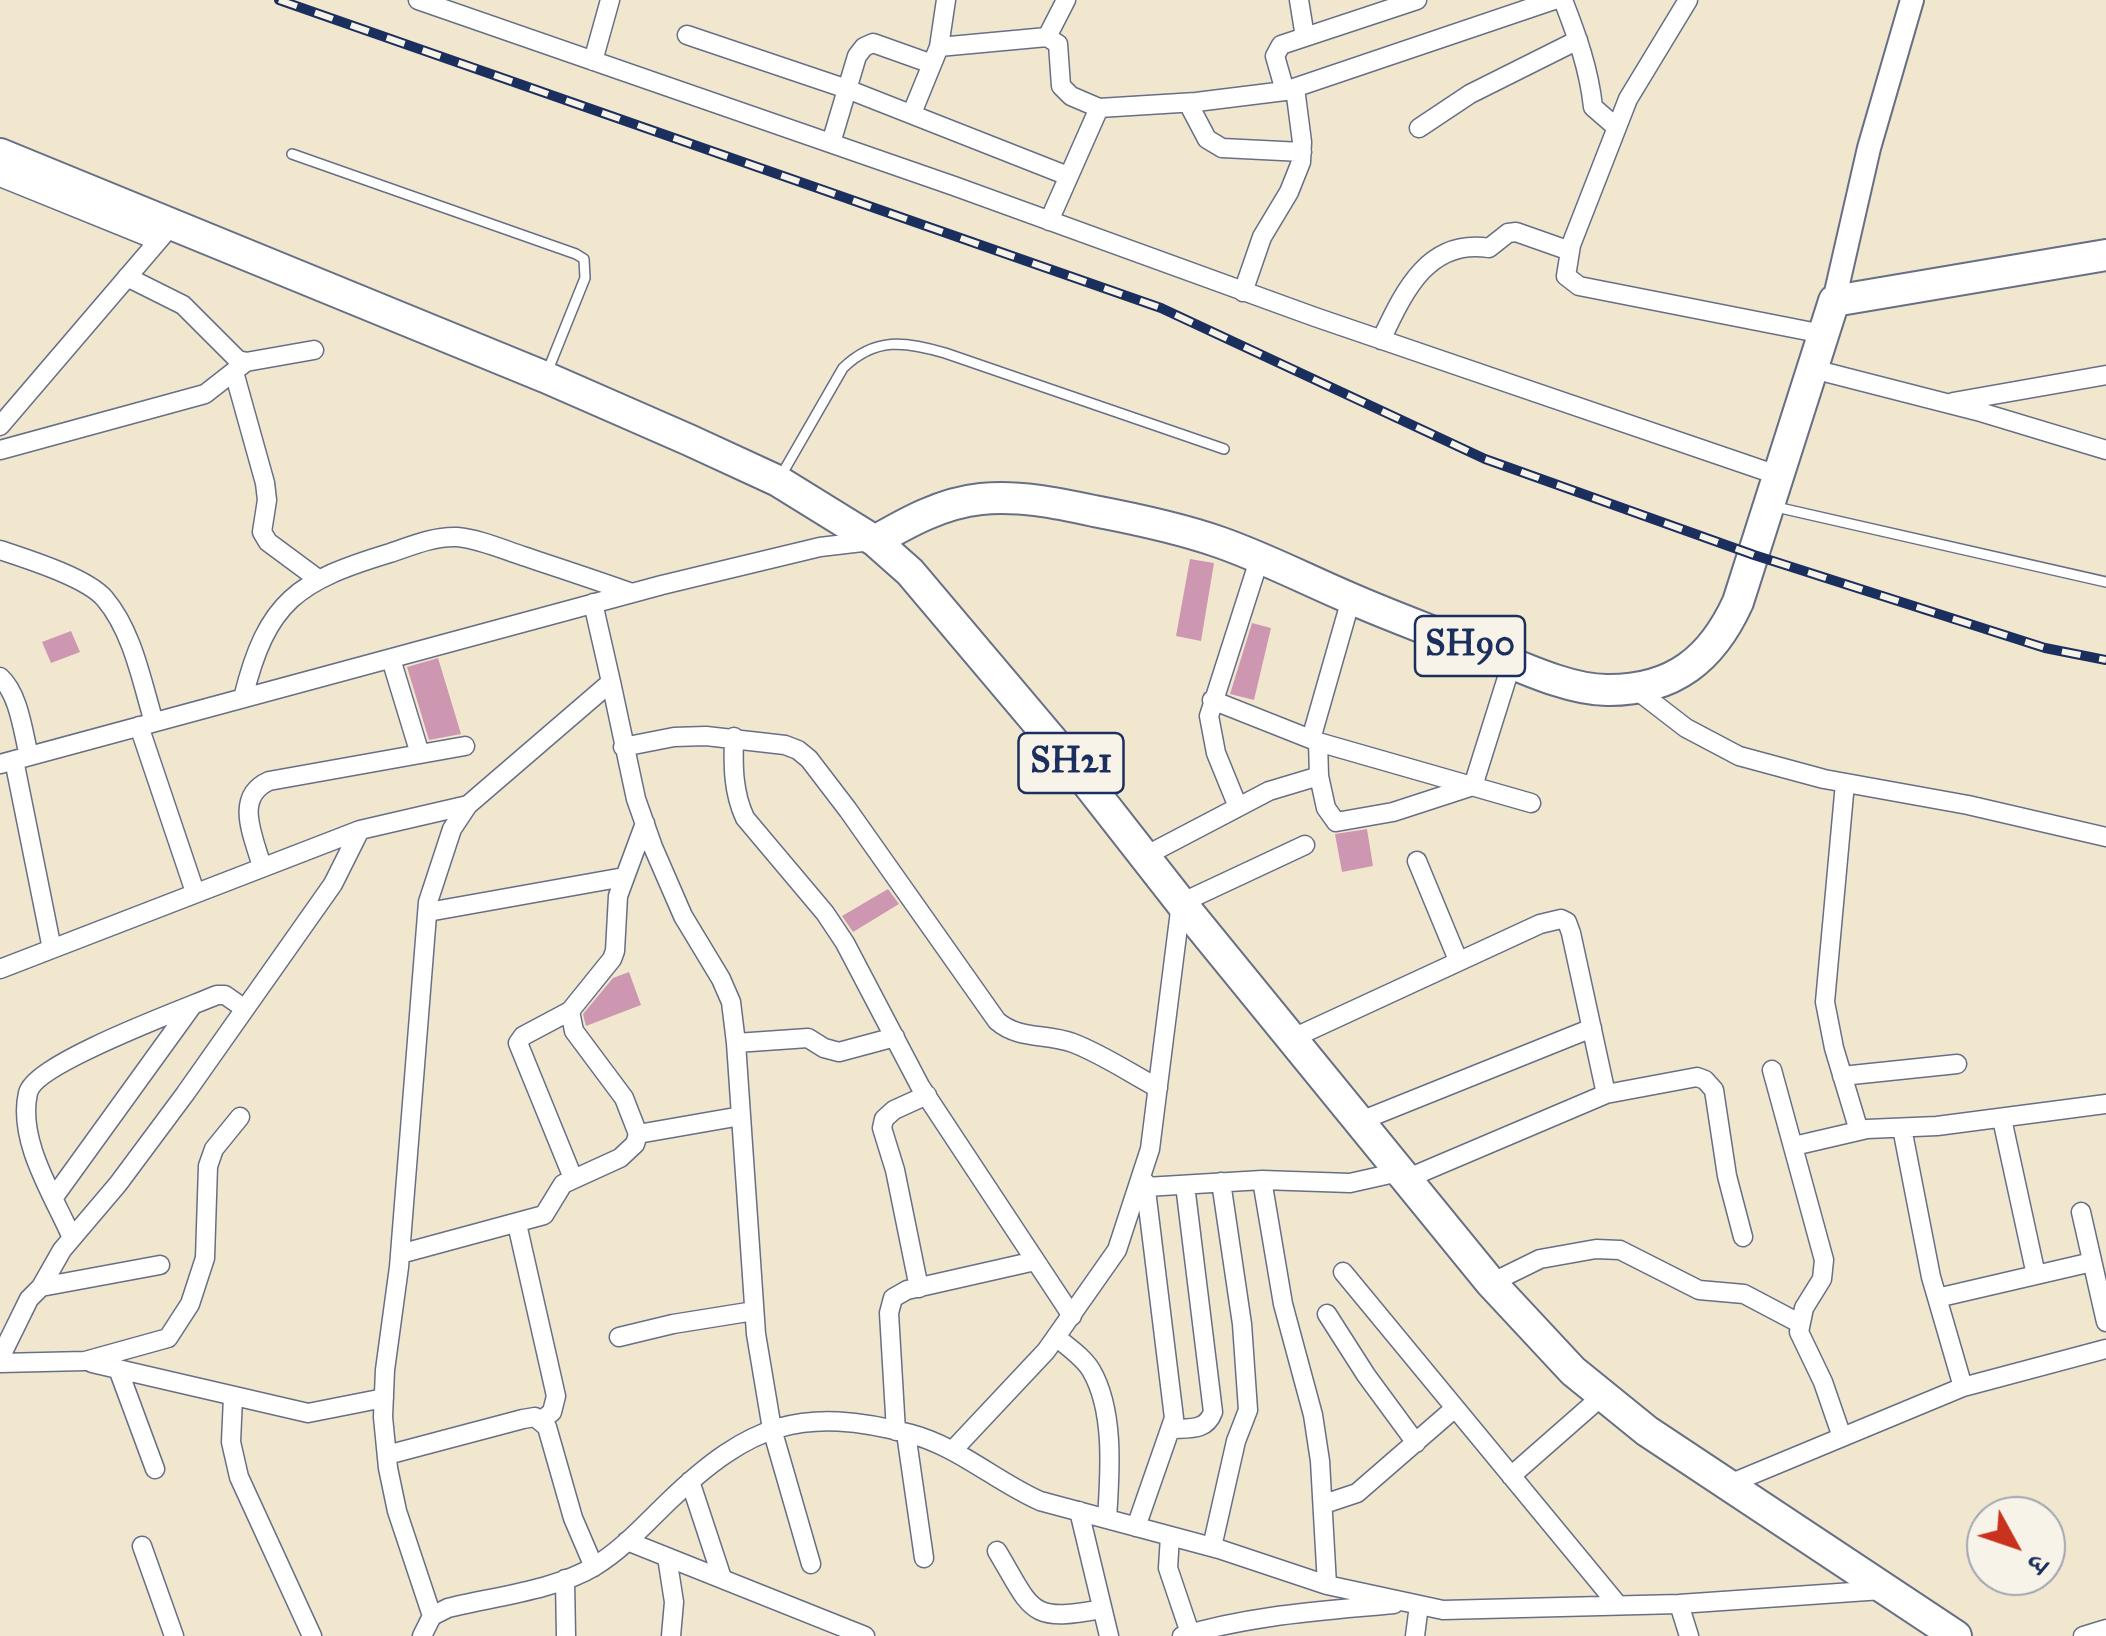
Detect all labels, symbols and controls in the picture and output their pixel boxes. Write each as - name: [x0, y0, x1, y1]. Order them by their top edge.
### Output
- road number: SH90: [1415, 616, 1525, 676]
- road number: SH21: [1018, 733, 1124, 793]
- north arrow: [1966, 1496, 2066, 1596]
- text: उ: [2020, 1548, 2056, 1581]

